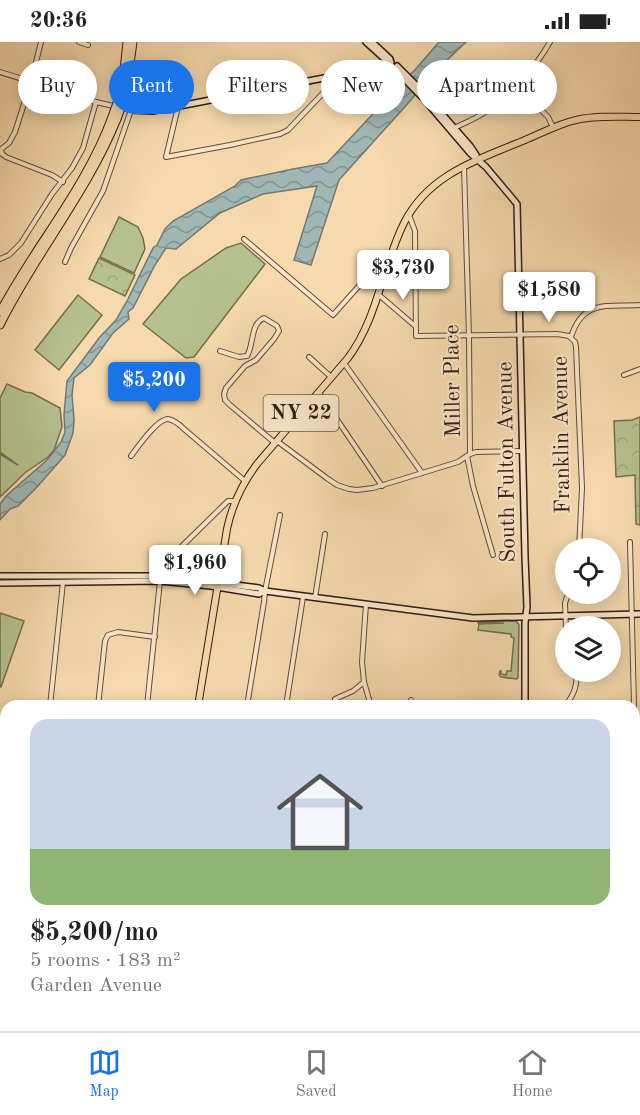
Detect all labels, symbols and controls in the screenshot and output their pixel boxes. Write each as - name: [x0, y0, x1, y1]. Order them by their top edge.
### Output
- text: 20:36: [30, 10, 87, 32]
- chip: Buy: [18, 60, 97, 114]
- chip: Rent: [109, 60, 194, 114]
- chip: Filters: [206, 60, 309, 114]
- chip: New: [321, 60, 405, 114]
- chip: Apartment: [417, 60, 557, 114]
- pin: $3,730: [354, 250, 452, 301]
- text: $3,730: [371, 259, 435, 279]
- pin: $1,580: [500, 272, 598, 323]
- text: $1,580: [517, 281, 581, 301]
- street label: Miller Place: [441, 324, 465, 438]
- street label: Franklin Avenue: [550, 356, 574, 514]
- street label: South Fulton Avenue: [494, 361, 520, 563]
- pin: $5,200: [105, 362, 203, 413]
- text: $5,200: [122, 371, 186, 391]
- road number: NY 22: [264, 395, 338, 431]
- map controls: [555, 538, 621, 682]
- button: locate: [555, 538, 621, 604]
- pin: $1,960: [146, 545, 244, 596]
- text: $1,960: [163, 554, 227, 574]
- button: layers: [555, 616, 621, 682]
- icon: home: [266, 758, 374, 866]
- text: $5,200/mo: [30, 920, 158, 946]
- text: 5 rooms · 183 m²: [30, 951, 180, 971]
- text: Garden Avenue: [30, 976, 162, 996]
- tab: Map: [88, 1046, 121, 1102]
- tab: Saved: [296, 1046, 337, 1102]
- tab: Home: [512, 1046, 552, 1102]

